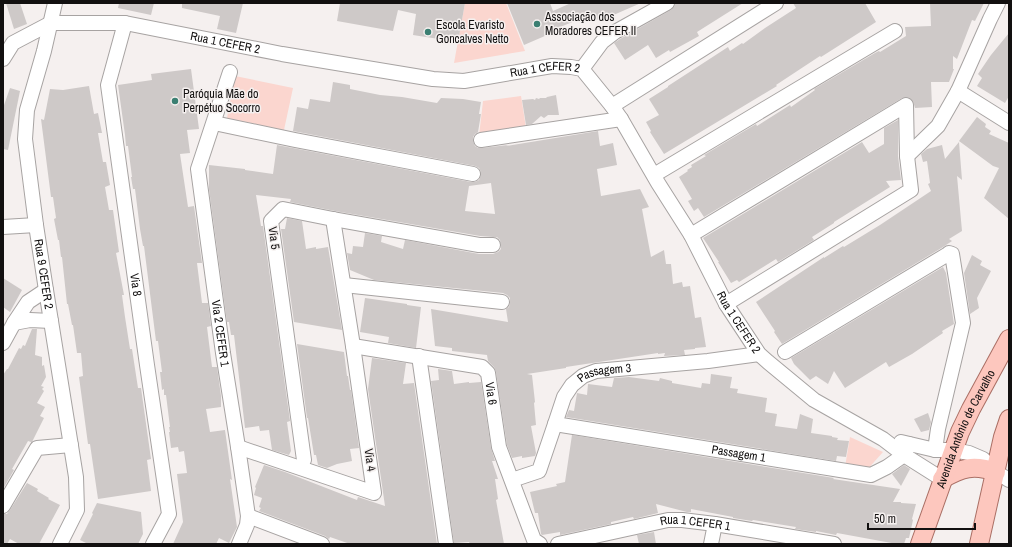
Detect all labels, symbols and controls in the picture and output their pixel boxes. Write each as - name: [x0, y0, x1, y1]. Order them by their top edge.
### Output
- place label: Associação dos Moradores CEFER II: [544, 9, 636, 39]
- place label: Escola Evaristo Goncalves Netto: [436, 17, 509, 47]
- marker: Associação dos Moradores CEFER II: [532, 19, 542, 29]
- marker: Escola Evaristo Goncalves Netto: [423, 27, 433, 37]
- street label: Rua 1 CEFER 2: [189, 28, 261, 57]
- street label: Rua 1 CEFER 2: [509, 58, 581, 81]
- place label: Paróquia Mãe do Perpétuo Socorro: [183, 86, 260, 116]
- marker: Paróquia Mãe do Perpétuo Socorro: [170, 96, 180, 106]
- street label: Via 5: [264, 226, 284, 251]
- street label: Rua 9 CEFER 2: [30, 238, 57, 310]
- street label: Via 8: [126, 272, 145, 297]
- street label: Rua 1 CEFER 2: [713, 289, 764, 356]
- street label: Via 2 CEFER 1: [208, 299, 233, 368]
- street label: Passagem 3: [574, 360, 632, 386]
- street label: Avenida Antônio de Carvalho: [932, 367, 999, 491]
- street label: Via 6: [481, 381, 501, 406]
- street label: Passagem 1: [710, 441, 767, 466]
- street label: Via 4: [360, 448, 380, 473]
- scale bar: [868, 505, 975, 531]
- text: 50 m: [874, 511, 896, 527]
- street label: Rua 1 CEFER 1: [659, 512, 732, 535]

